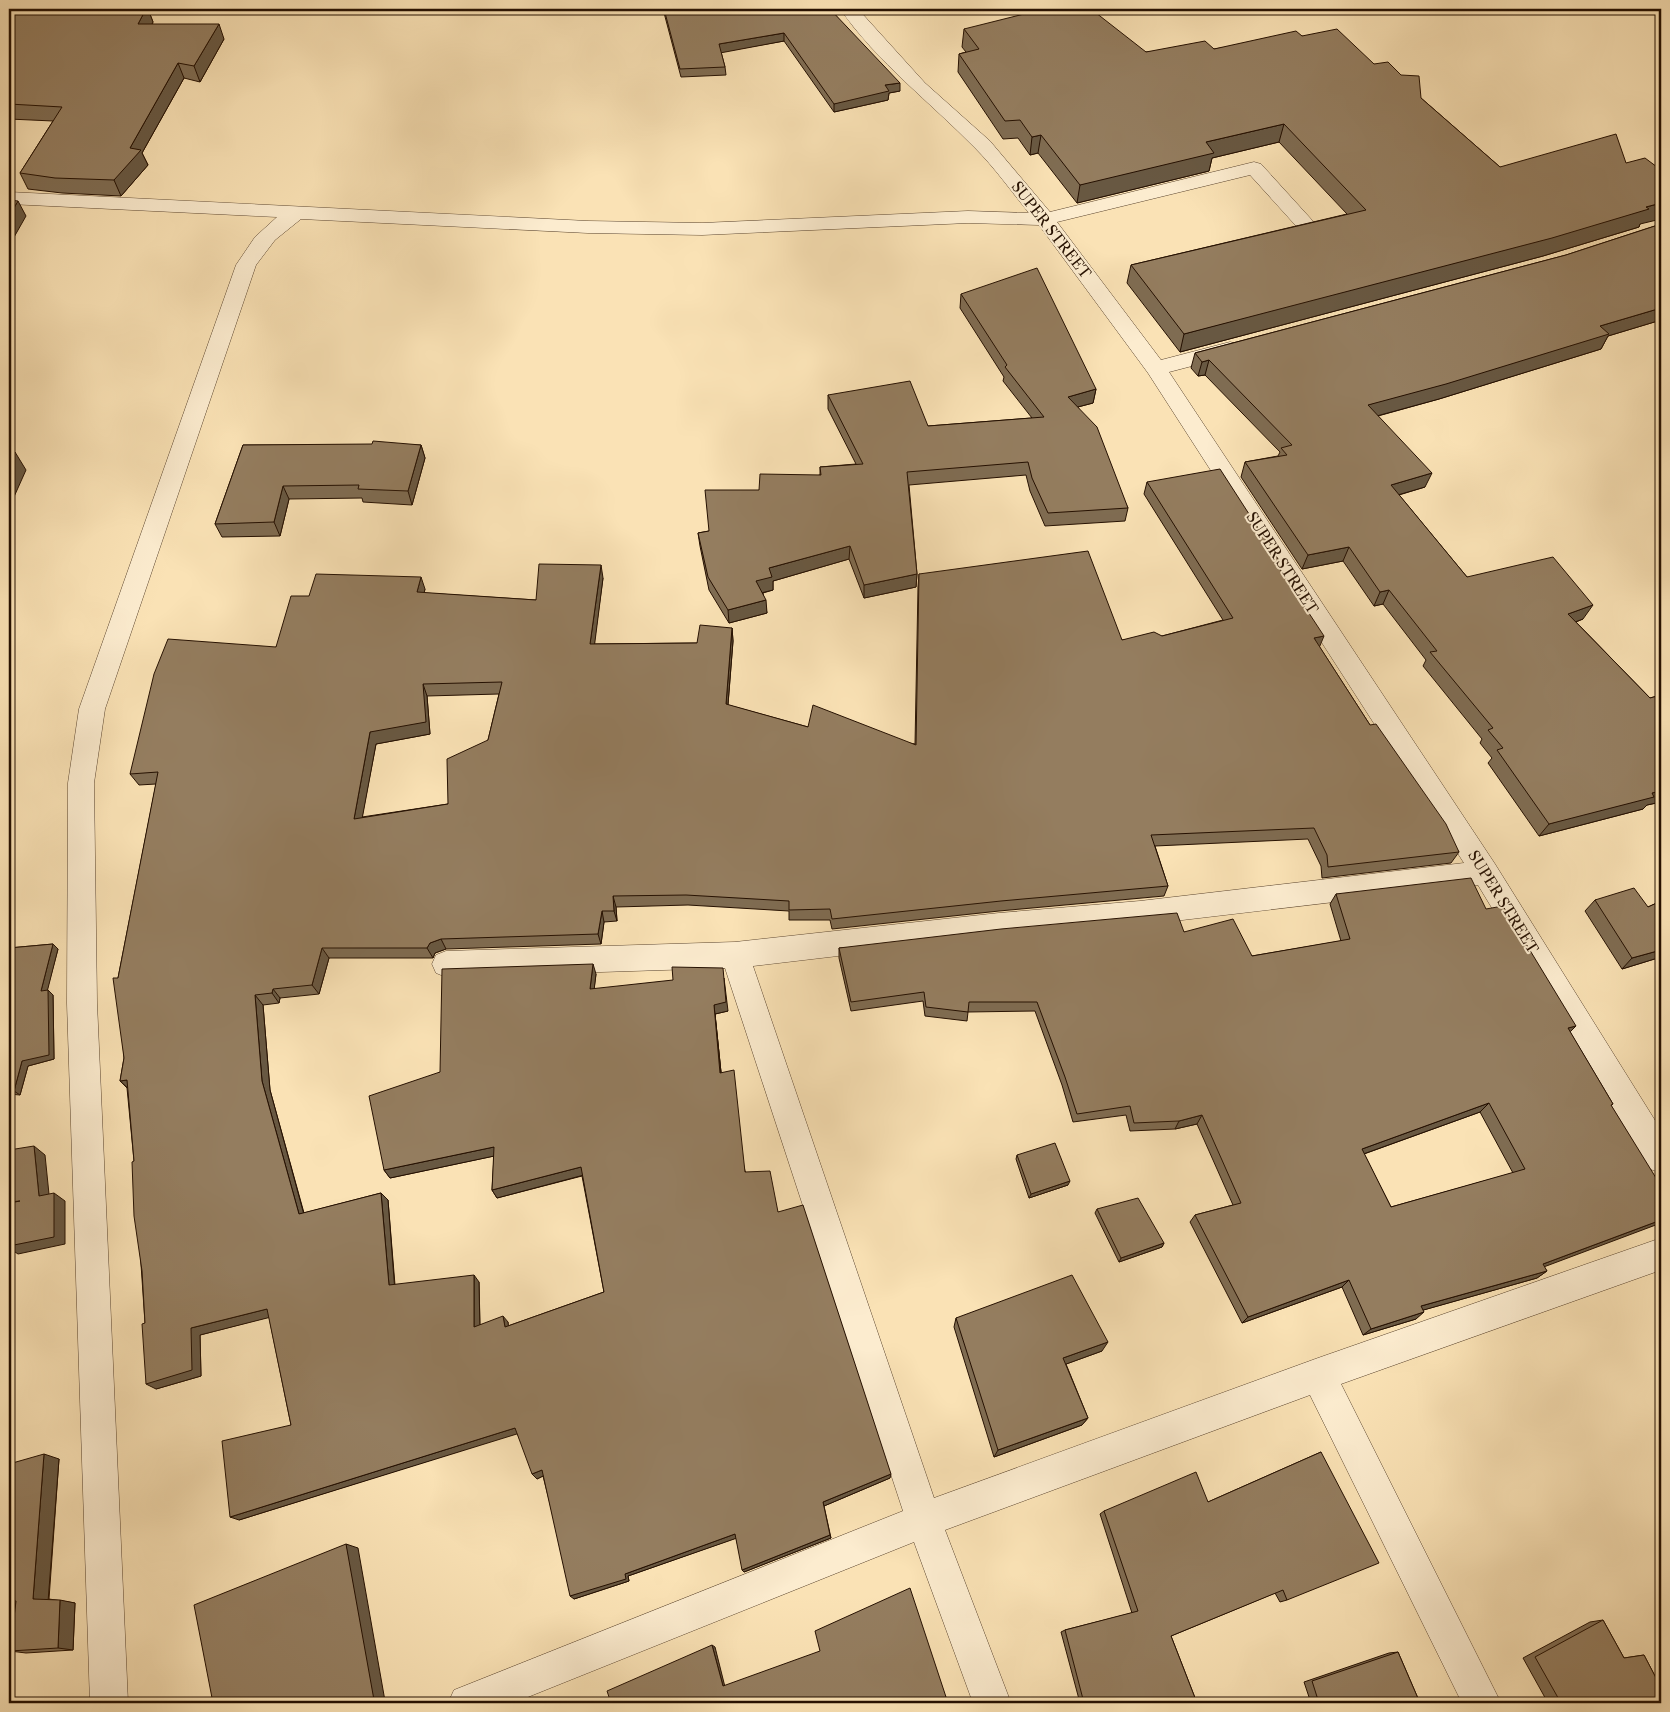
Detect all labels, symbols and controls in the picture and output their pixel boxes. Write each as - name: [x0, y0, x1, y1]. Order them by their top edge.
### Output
- street label: SUPER STREET: [1008, 177, 1096, 283]
- street label: SUPER STREET: [1242, 508, 1323, 618]
- street label: SUPER STREET: [1464, 847, 1543, 958]

